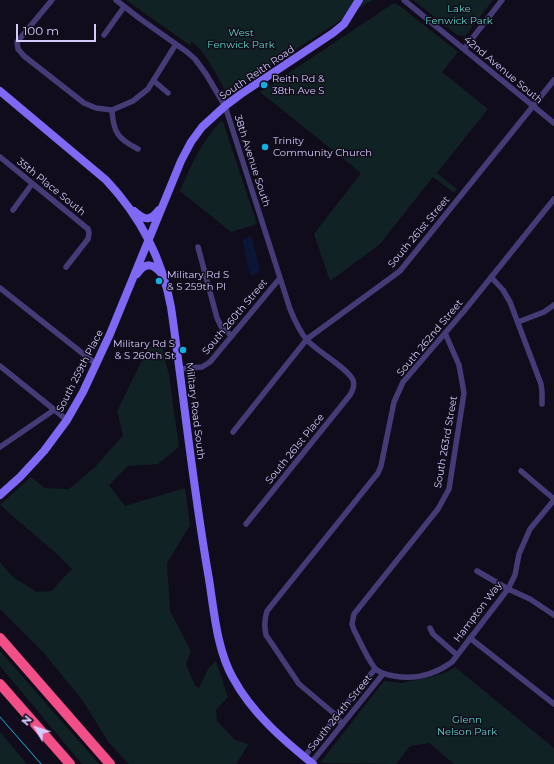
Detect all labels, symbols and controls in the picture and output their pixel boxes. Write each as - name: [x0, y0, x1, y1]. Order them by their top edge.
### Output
- park label: Lake Fenwick Park: [425, 3, 493, 26]
- scale bar: [18, 16, 98, 42]
- text: 100 m: [23, 23, 59, 38]
- park label: West Fenwick Park: [207, 27, 275, 50]
- street label: 42nd Avenue South: [461, 34, 545, 106]
- street label: South Reith Road: [217, 43, 297, 103]
- place label: Reith Rd & 38th Ave S: [272, 73, 325, 96]
- marker: Reith Rd & 38th Ave S: [259, 80, 269, 90]
- street label: 38th Avenue South: [231, 114, 273, 208]
- place label: Trinity Community Church: [273, 135, 372, 158]
- marker: Trinity Community Church: [260, 142, 270, 152]
- street label: 35th Place South: [14, 156, 88, 218]
- street label: South 261st Street: [386, 194, 452, 270]
- place label: Military Rd S & S 259th Pl: [167, 269, 229, 292]
- marker: Military Rd S & S 259th Pl: [154, 276, 164, 286]
- street label: South 260th Street: [200, 277, 270, 357]
- street label: South 262nd Street: [394, 297, 466, 379]
- street label: South 259th Place: [54, 328, 106, 414]
- place label: Military Rd S & S 260th St: [113, 338, 175, 362]
- marker: Military Rd S & S 260th St: [178, 345, 188, 355]
- street label: Military Road South: [183, 362, 207, 460]
- street label: South 263rd Street: [432, 395, 460, 489]
- street label: South 261st Place: [263, 411, 327, 487]
- street label: Hampton Way: [451, 579, 505, 645]
- street label: South 264th Street: [306, 672, 374, 754]
- north arrow: [16, 708, 56, 748]
- text: N: [18, 713, 35, 728]
- park label: Glenn Nelson Park: [437, 714, 497, 738]

